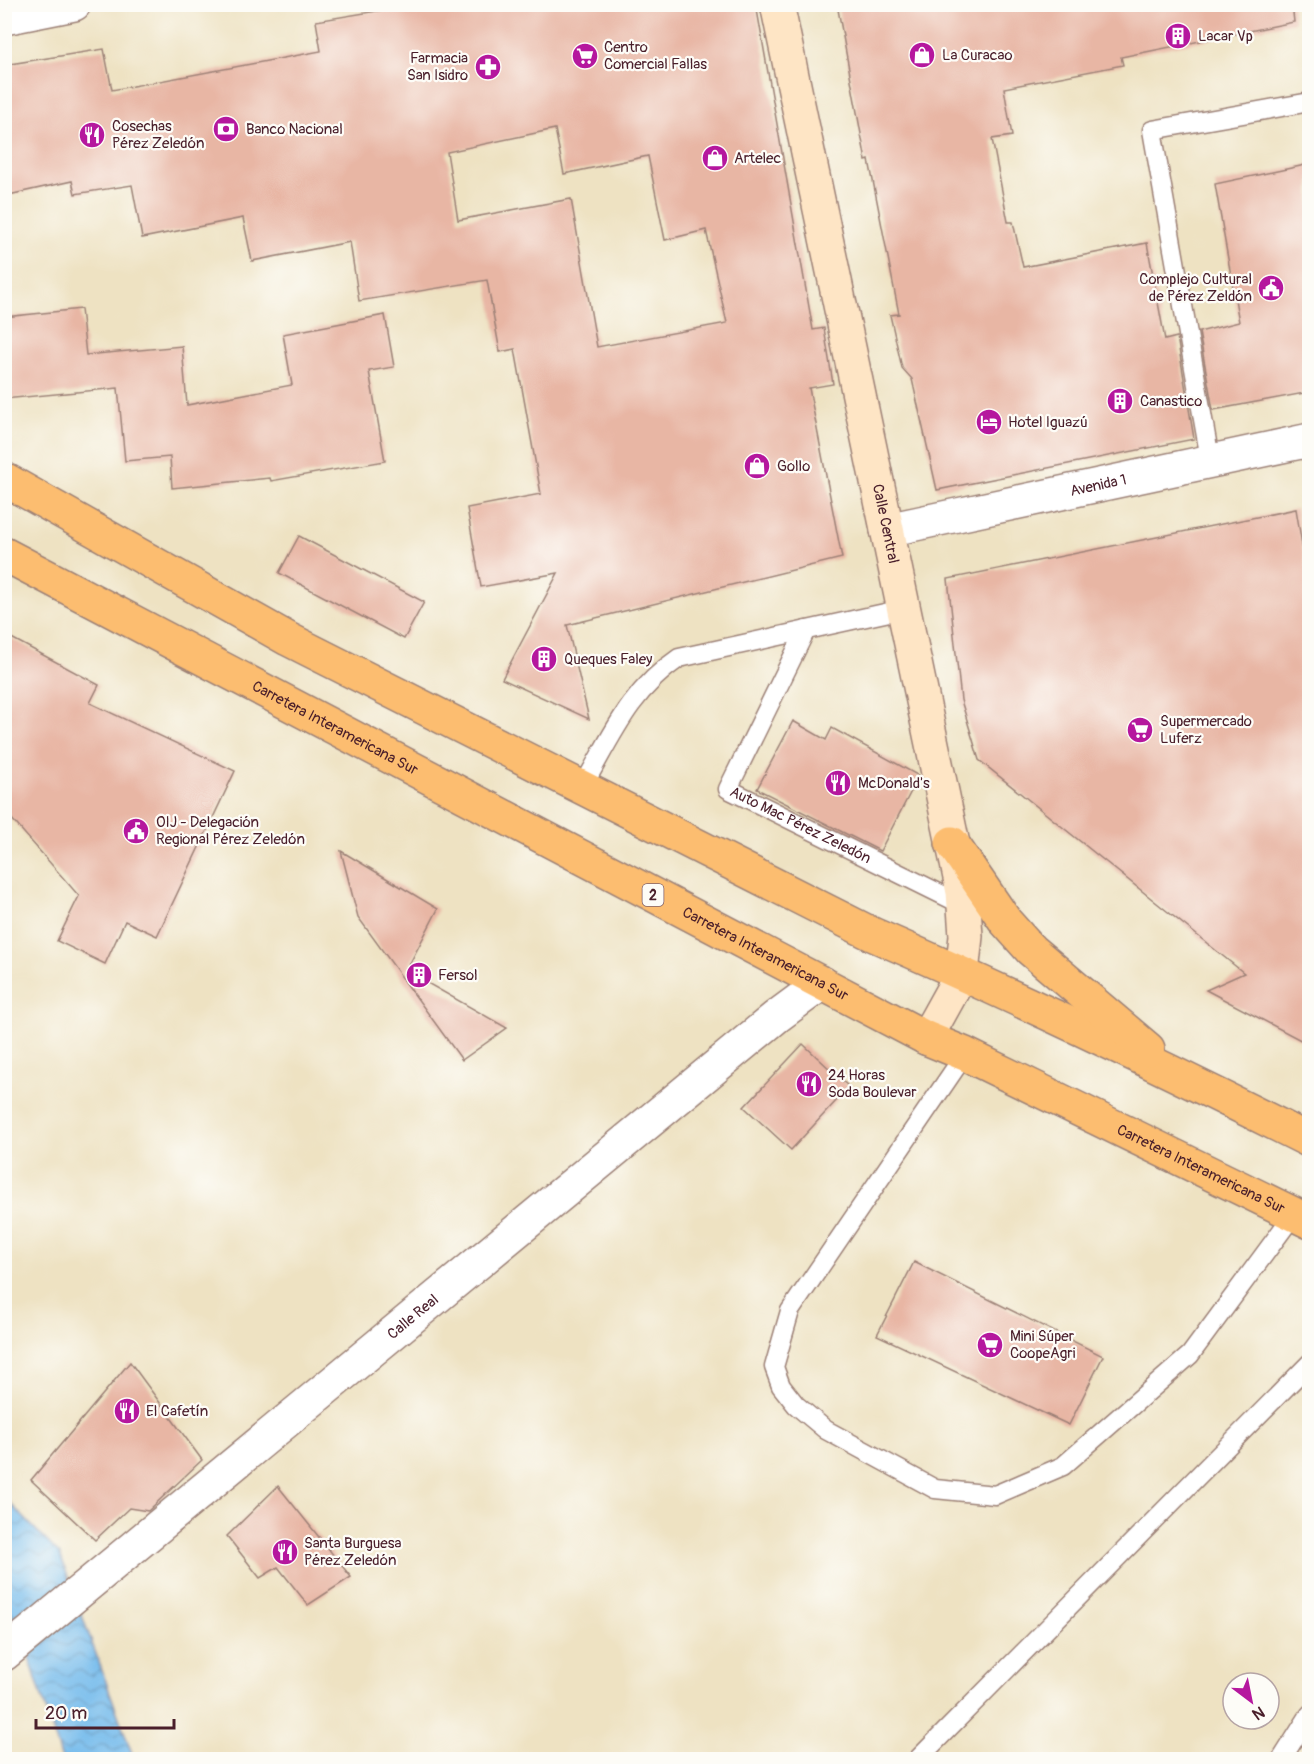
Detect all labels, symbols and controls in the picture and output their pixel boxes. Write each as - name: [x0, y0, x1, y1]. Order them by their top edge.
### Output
- building icon: Lacar Vp: [1163, 21, 1193, 51]
- place label: Lacar Vp: [1198, 27, 1253, 46]
- place label: Centro Comercial Fallas: [604, 38, 707, 74]
- shop icon: La Curacao: [907, 40, 937, 70]
- supermarket icon: Centro Comercial Fallas: [570, 41, 600, 71]
- place label: La Curacao: [942, 46, 1012, 65]
- place label: Farmacia San Isidro: [407, 49, 468, 85]
- pharmacy icon: Farmacia San Isidro: [473, 52, 503, 82]
- bank icon: Banco Nacional: [211, 114, 241, 144]
- place label: Cosechas Pérez Zeledón: [112, 117, 204, 153]
- restaurant icon: Cosechas Pérez Zeledón: [77, 120, 107, 150]
- place label: Banco Nacional: [246, 120, 343, 139]
- shop icon: Artelec: [700, 143, 730, 173]
- place label: Artelec: [734, 149, 781, 168]
- place label: Complejo Cultural de Pérez Zeldón: [1139, 270, 1252, 306]
- public building icon: Complejo Cultural de Pérez Zeldón: [1256, 273, 1286, 303]
- building icon: Canastico: [1105, 386, 1135, 416]
- place label: Canastico: [1140, 392, 1202, 411]
- hotel icon: Hotel Iguazú: [974, 407, 1004, 437]
- place label: Hotel Iguazú: [1008, 413, 1088, 432]
- shop icon: Gollo: [742, 451, 772, 481]
- place label: Gollo: [777, 457, 810, 476]
- street label: Avenida 1: [1068, 470, 1128, 501]
- street label: Calle Central: [868, 482, 903, 565]
- building icon: Queques Faley: [529, 644, 559, 674]
- place label: Queques Faley: [564, 650, 653, 669]
- street label: Carretera Interamericana Sur: [249, 677, 422, 780]
- place label: Supermercado Luferz: [1160, 712, 1252, 748]
- supermarket icon: Supermercado Luferz: [1125, 715, 1155, 745]
- restaurant icon: McDonald's: [823, 768, 853, 798]
- place label: McDonald's: [858, 774, 930, 793]
- street label: Auto Mac Pérez Zeledón: [726, 782, 874, 868]
- place label: OIJ - Delegación Regional Pérez Zeledón: [156, 813, 305, 849]
- public building icon: OIJ - Delegación Regional Pérez Zeledón: [121, 816, 151, 846]
- road number: 2: [642, 884, 664, 906]
- street label: Carretera Interamericana Sur: [679, 903, 852, 1006]
- building icon: Fersol: [404, 960, 434, 990]
- place label: Fersol: [438, 966, 478, 985]
- place label: 24 Horas Soda Boulevar: [828, 1066, 917, 1102]
- restaurant icon: 24 Horas Soda Boulevar: [794, 1069, 824, 1099]
- street label: Carretera Interamericana Sur: [1114, 1120, 1289, 1219]
- street label: Calle Real: [384, 1290, 443, 1344]
- place label: Mini Súper CoopeAgri: [1010, 1327, 1076, 1363]
- supermarket icon: Mini Súper CoopeAgri: [975, 1330, 1005, 1360]
- restaurant icon: El Cafetín: [112, 1396, 142, 1426]
- place label: El Cafetín: [146, 1402, 208, 1421]
- place label: Santa Burguesa Pérez Zeledón: [304, 1534, 401, 1570]
- restaurant icon: Santa Burguesa Pérez Zeledón: [270, 1537, 300, 1567]
- north arrow: [1221, 1671, 1281, 1731]
- scale bar: [36, 1692, 174, 1730]
- text: 20 m: [45, 1702, 87, 1725]
- text: N: [1248, 1702, 1268, 1724]

